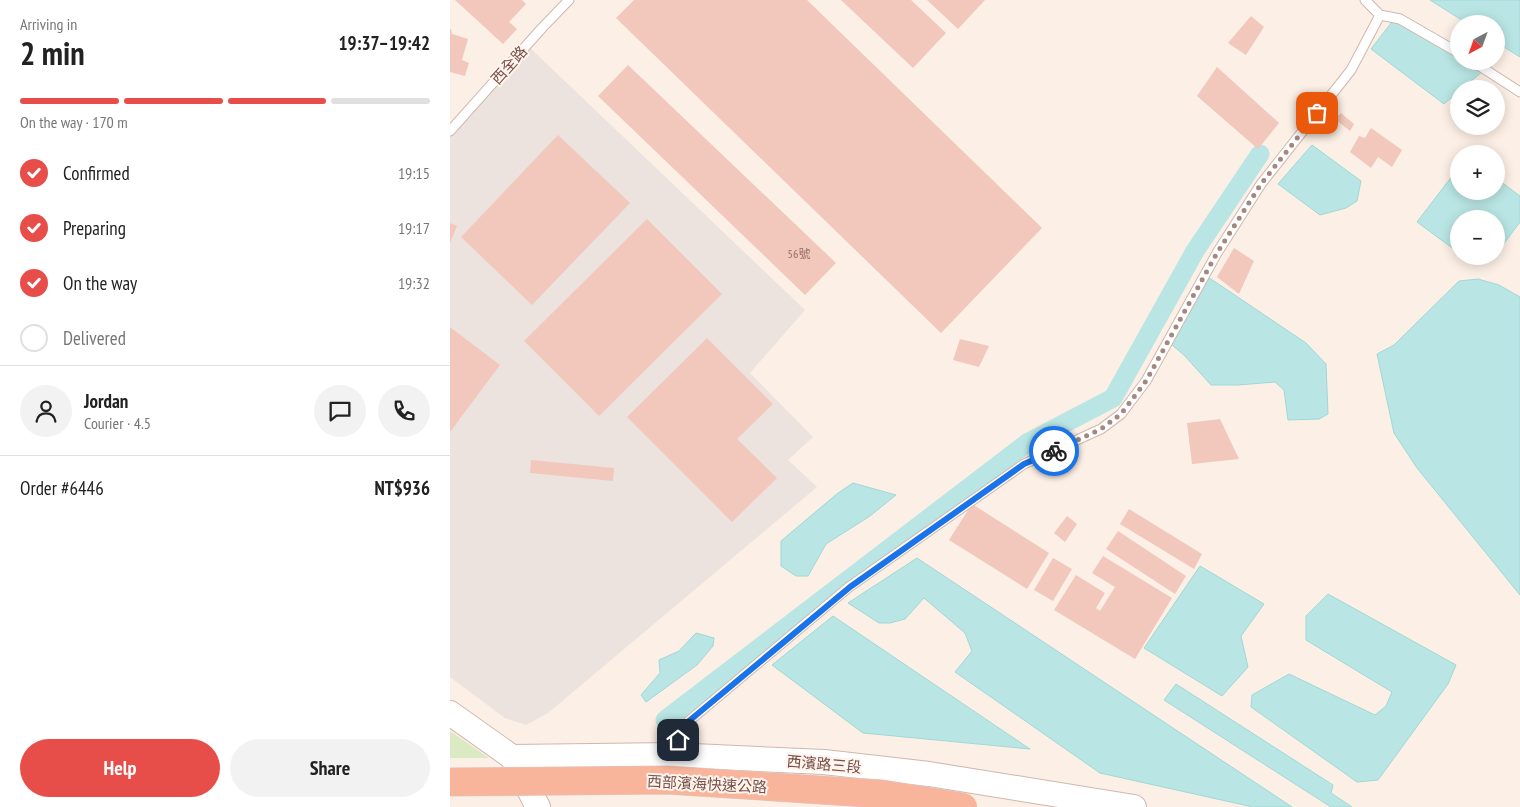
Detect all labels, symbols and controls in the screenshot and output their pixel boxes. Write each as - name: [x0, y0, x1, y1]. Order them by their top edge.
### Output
- text: Arriving in: [20, 14, 77, 34]
- north arrow: [1450, 15, 1505, 70]
- map controls: [1450, 15, 1505, 265]
- text: 19:37–19:42: [338, 31, 430, 55]
- text: 2 min: [20, 32, 85, 74]
- street label: 西全路: [487, 42, 531, 88]
- button: layers: [1450, 80, 1505, 135]
- pin: [1296, 92, 1338, 134]
- icon: bag: [1303, 99, 1331, 127]
- text: On the way · 170 m: [20, 112, 128, 132]
- button: +: [1450, 145, 1505, 200]
- icon: check: [20, 159, 48, 187]
- text: Confirmed: [63, 161, 130, 185]
- text: 19:15: [398, 163, 430, 183]
- button: −: [1450, 210, 1505, 265]
- icon: check: [20, 214, 48, 242]
- text: Preparing: [63, 216, 126, 240]
- text: 19:17: [398, 218, 430, 238]
- house number: 56號: [788, 246, 810, 261]
- icon: check: [20, 269, 48, 297]
- text: On the way: [63, 271, 137, 295]
- text: 19:32: [398, 273, 430, 293]
- text: Delivered: [63, 326, 126, 350]
- button: person: [20, 385, 72, 437]
- button: chat: [314, 385, 366, 437]
- button: phone: [378, 385, 430, 437]
- text: Jordan: [84, 389, 128, 413]
- text: Courier · 4.5: [84, 413, 151, 433]
- courier: [1029, 426, 1079, 476]
- icon: bike: [1040, 437, 1068, 465]
- text: Order #6446: [20, 476, 104, 500]
- text: NT$936: [374, 476, 430, 500]
- pin: [657, 719, 699, 761]
- icon: home: [664, 726, 692, 754]
- button: Help: [20, 739, 220, 797]
- button: Share: [230, 739, 430, 797]
- street label: 西濱路三段: [786, 751, 862, 777]
- street label: 西部濱海快速公路: [647, 771, 767, 797]

